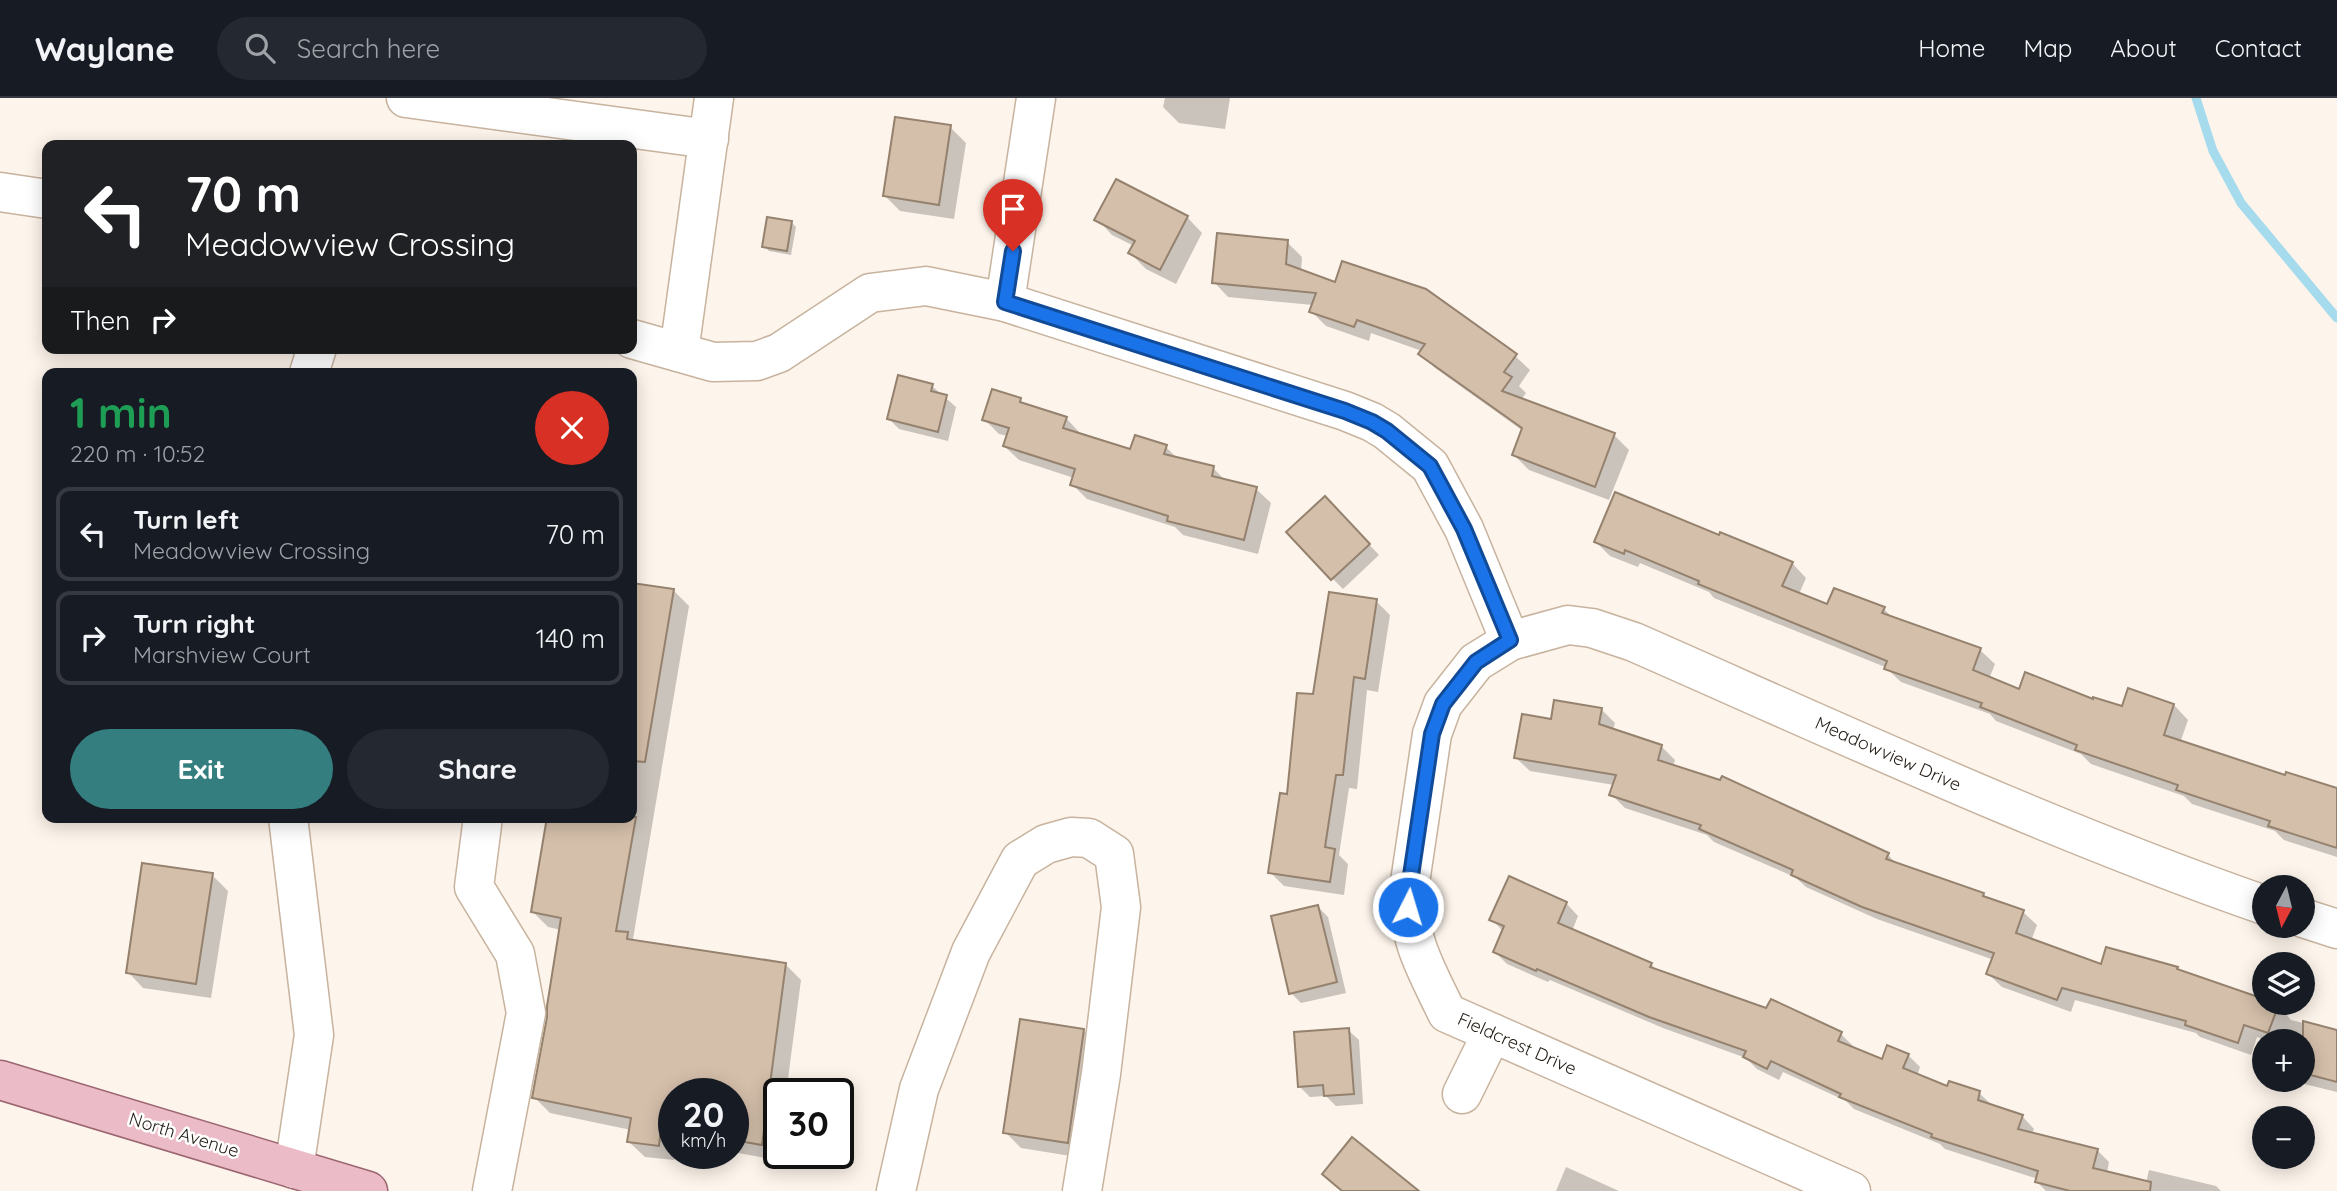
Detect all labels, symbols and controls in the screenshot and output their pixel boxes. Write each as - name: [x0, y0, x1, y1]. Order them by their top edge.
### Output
- search box: [217, 17, 707, 80]
- text: Waylane: [35, 28, 175, 69]
- icon: search: [241, 29, 279, 67]
- text: Search here: [297, 32, 440, 65]
- text: Home: [1918, 33, 1985, 63]
- text: Map: [2023, 33, 2072, 63]
- text: About: [2110, 33, 2177, 63]
- text: Contact: [2215, 33, 2302, 63]
- text: 70 m: [185, 163, 301, 224]
- icon: left: [70, 168, 161, 259]
- pin: [983, 179, 1043, 251]
- icon: arrive: [994, 190, 1032, 228]
- text: Meadowview Crossing: [185, 224, 515, 264]
- icon: right: [144, 301, 182, 339]
- text: Then: [70, 304, 130, 337]
- text: 1 min: [70, 386, 172, 439]
- button: close: [535, 391, 609, 465]
- text: 220 m · 10:52: [70, 439, 205, 468]
- text: Turn left: [133, 503, 240, 536]
- icon: left: [74, 515, 112, 553]
- text: 70 m: [545, 518, 605, 551]
- text: Meadowview Crossing: [133, 536, 370, 565]
- text: Turn right: [133, 607, 255, 640]
- icon: right: [74, 619, 112, 657]
- text: 140 m: [536, 622, 605, 655]
- text: Marshview Court: [133, 640, 311, 669]
- street label: Meadowview Drive: [1812, 711, 1965, 796]
- button: Exit: [70, 729, 333, 809]
- button: Share: [347, 729, 609, 809]
- position arrow: [1371, 870, 1445, 944]
- north arrow: [2252, 875, 2315, 938]
- map controls: [2252, 875, 2315, 1169]
- button: layers: [2252, 952, 2315, 1015]
- street label: Fieldcrest Drive: [1454, 1007, 1580, 1080]
- button: +: [2252, 1029, 2315, 1092]
- speed limit sign: 30: [763, 1078, 854, 1169]
- text: 20: [683, 1092, 724, 1136]
- button: −: [2252, 1106, 2315, 1169]
- street label: North Avenue: [126, 1107, 242, 1162]
- text: km/h: [681, 1129, 726, 1152]

